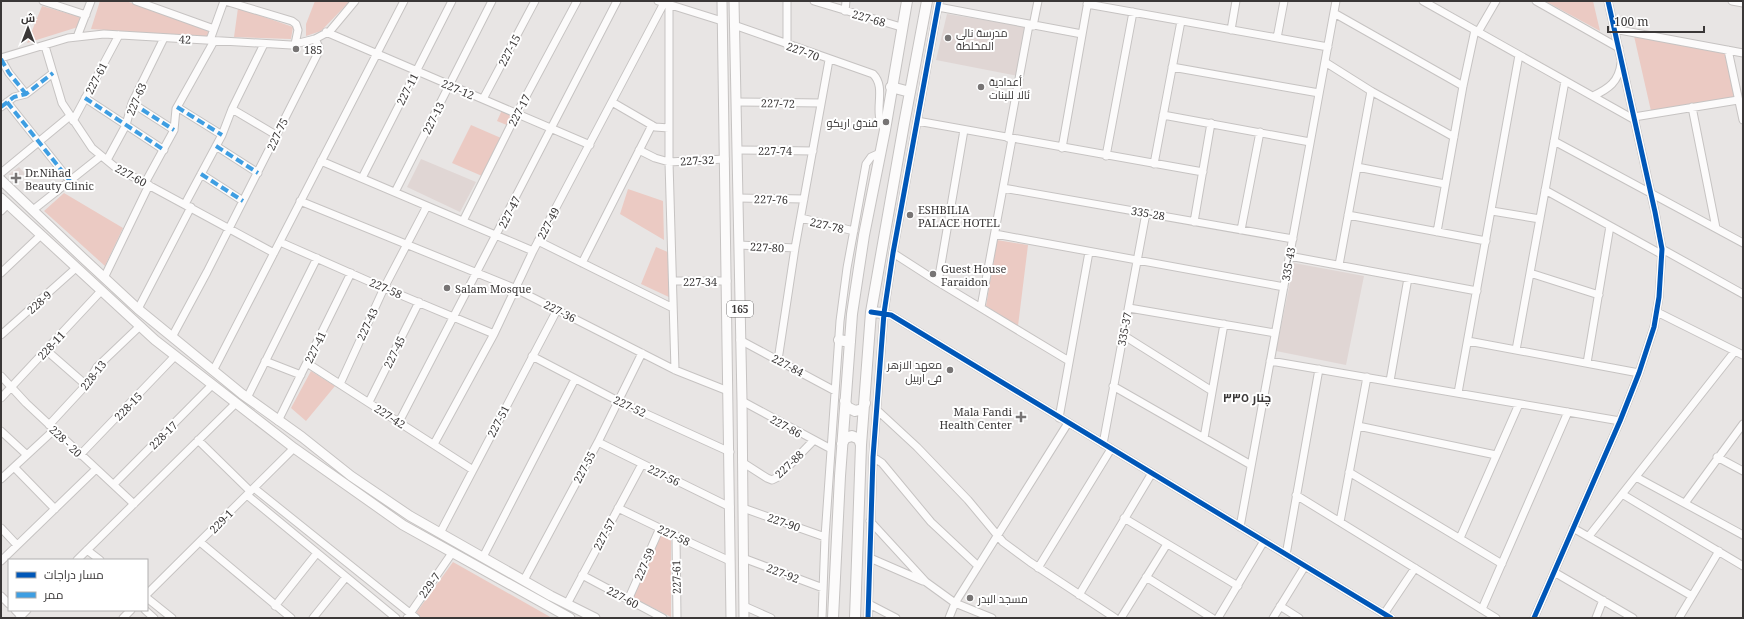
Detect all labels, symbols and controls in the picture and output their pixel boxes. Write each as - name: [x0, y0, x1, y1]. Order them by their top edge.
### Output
- street label: 227-68: [851, 6, 887, 30]
- north arrow: [8, 8, 48, 48]
- scale bar: [1608, 8, 1704, 34]
- text: ش: [21, 10, 35, 25]
- text: 100 m: [1614, 13, 1649, 30]
- place label: مدرسة نالي المخلطة: [956, 25, 1008, 53]
- street label: 42: [178, 31, 192, 47]
- street label: 227-15: [494, 31, 524, 69]
- marker: مدرسة نالي المخلطة: [943, 33, 953, 43]
- street label: 227-70: [784, 38, 822, 64]
- place label: 185: [304, 42, 322, 57]
- marker: 185: [291, 44, 301, 54]
- street label: 227-61: [81, 59, 111, 97]
- street label: 227-11: [393, 70, 421, 108]
- place label: أعدادية ئالا للبنات: [989, 74, 1030, 102]
- street label: 227-12: [439, 75, 477, 103]
- street label: 227-63: [122, 80, 150, 118]
- marker: أعدادية ئالا للبنات: [976, 82, 986, 92]
- street label: 227-17: [504, 91, 534, 129]
- street label: 227-72: [761, 95, 795, 111]
- street label: 227-13: [419, 99, 447, 137]
- street label: 227-75: [263, 115, 291, 153]
- place label: فندق اريكو: [827, 115, 878, 130]
- marker: فندق اريكو: [881, 117, 891, 127]
- street label: 227-74: [758, 143, 792, 158]
- street label: 227-32: [680, 152, 714, 168]
- street label: 227-60: [112, 160, 150, 190]
- place label: Dr.Nihad Beauty Clinic: [25, 165, 94, 193]
- marker: Dr.Nihad Beauty Clinic: [10, 172, 22, 184]
- street label: 227-76: [754, 191, 788, 207]
- street label: 227-47: [495, 193, 523, 231]
- place label: ESHBILIA PALACE HOTEL: [918, 202, 1000, 230]
- street label: 335-28: [1130, 203, 1166, 223]
- street label: 227-49: [533, 204, 563, 242]
- marker: ESHBILIA PALACE HOTEL: [905, 210, 915, 220]
- street label: 227-78: [809, 214, 845, 236]
- street label: 227-80: [750, 239, 784, 255]
- street label: 335-43: [1278, 246, 1298, 282]
- place label: Guest House Faraidon: [941, 261, 1006, 289]
- marker: Guest House Faraidon: [928, 269, 938, 279]
- street label: 227-58: [367, 274, 405, 302]
- street label: 227-34: [683, 274, 717, 289]
- place label: Salam Mosque: [455, 281, 531, 296]
- marker: Salam Mosque: [442, 283, 452, 293]
- street label: 228-9: [24, 287, 54, 317]
- street label: 227-36: [541, 297, 579, 325]
- road number: 165: [727, 301, 753, 317]
- street label: 227-43: [353, 305, 381, 343]
- street label: 335-37: [1113, 311, 1135, 347]
- street label: 228-11: [34, 327, 68, 363]
- street label: 227-41: [301, 328, 329, 366]
- street label: 227-45: [380, 333, 408, 371]
- street label: 227-84: [769, 350, 807, 380]
- street label: 228-13: [77, 357, 109, 393]
- place label: معهد الازهر فی اربیل: [886, 357, 942, 385]
- marker: معهد الازهر فی اربیل: [945, 365, 955, 375]
- street label: 228-15: [111, 389, 145, 423]
- district label: چنار ٣٣٥: [1223, 389, 1271, 407]
- street label: 227-52: [611, 392, 649, 420]
- street label: 227-42: [372, 400, 408, 432]
- street label: 227-51: [483, 402, 513, 440]
- place label: Mala Fandi Health Center: [939, 404, 1013, 432]
- street label: 227-86: [767, 411, 805, 441]
- marker: Mala Fandi Health Center: [1015, 411, 1027, 423]
- street label: 228-17: [146, 418, 180, 452]
- street label: 228 - 20: [46, 422, 86, 460]
- street label: 227-88: [771, 447, 807, 481]
- street label: 227-55: [569, 448, 599, 486]
- street label: 227-56: [645, 461, 683, 489]
- street label: 229-1: [206, 506, 236, 536]
- street label: 227-90: [765, 509, 803, 535]
- street label: 227-57: [589, 515, 619, 553]
- street label: 227-58: [655, 521, 693, 549]
- street label: 227-59: [630, 545, 658, 583]
- legend: [8, 559, 148, 611]
- street label: 227-61: [668, 560, 684, 594]
- street label: 227-92: [764, 560, 802, 586]
- text: مسار دراجات: [44, 566, 104, 583]
- street label: 229-7: [415, 569, 443, 601]
- street label: 227-60: [604, 582, 642, 612]
- text: ممر: [43, 586, 63, 603]
- place label: مسجد البدر: [977, 591, 1028, 606]
- marker: مسجد البدر: [965, 593, 975, 603]

